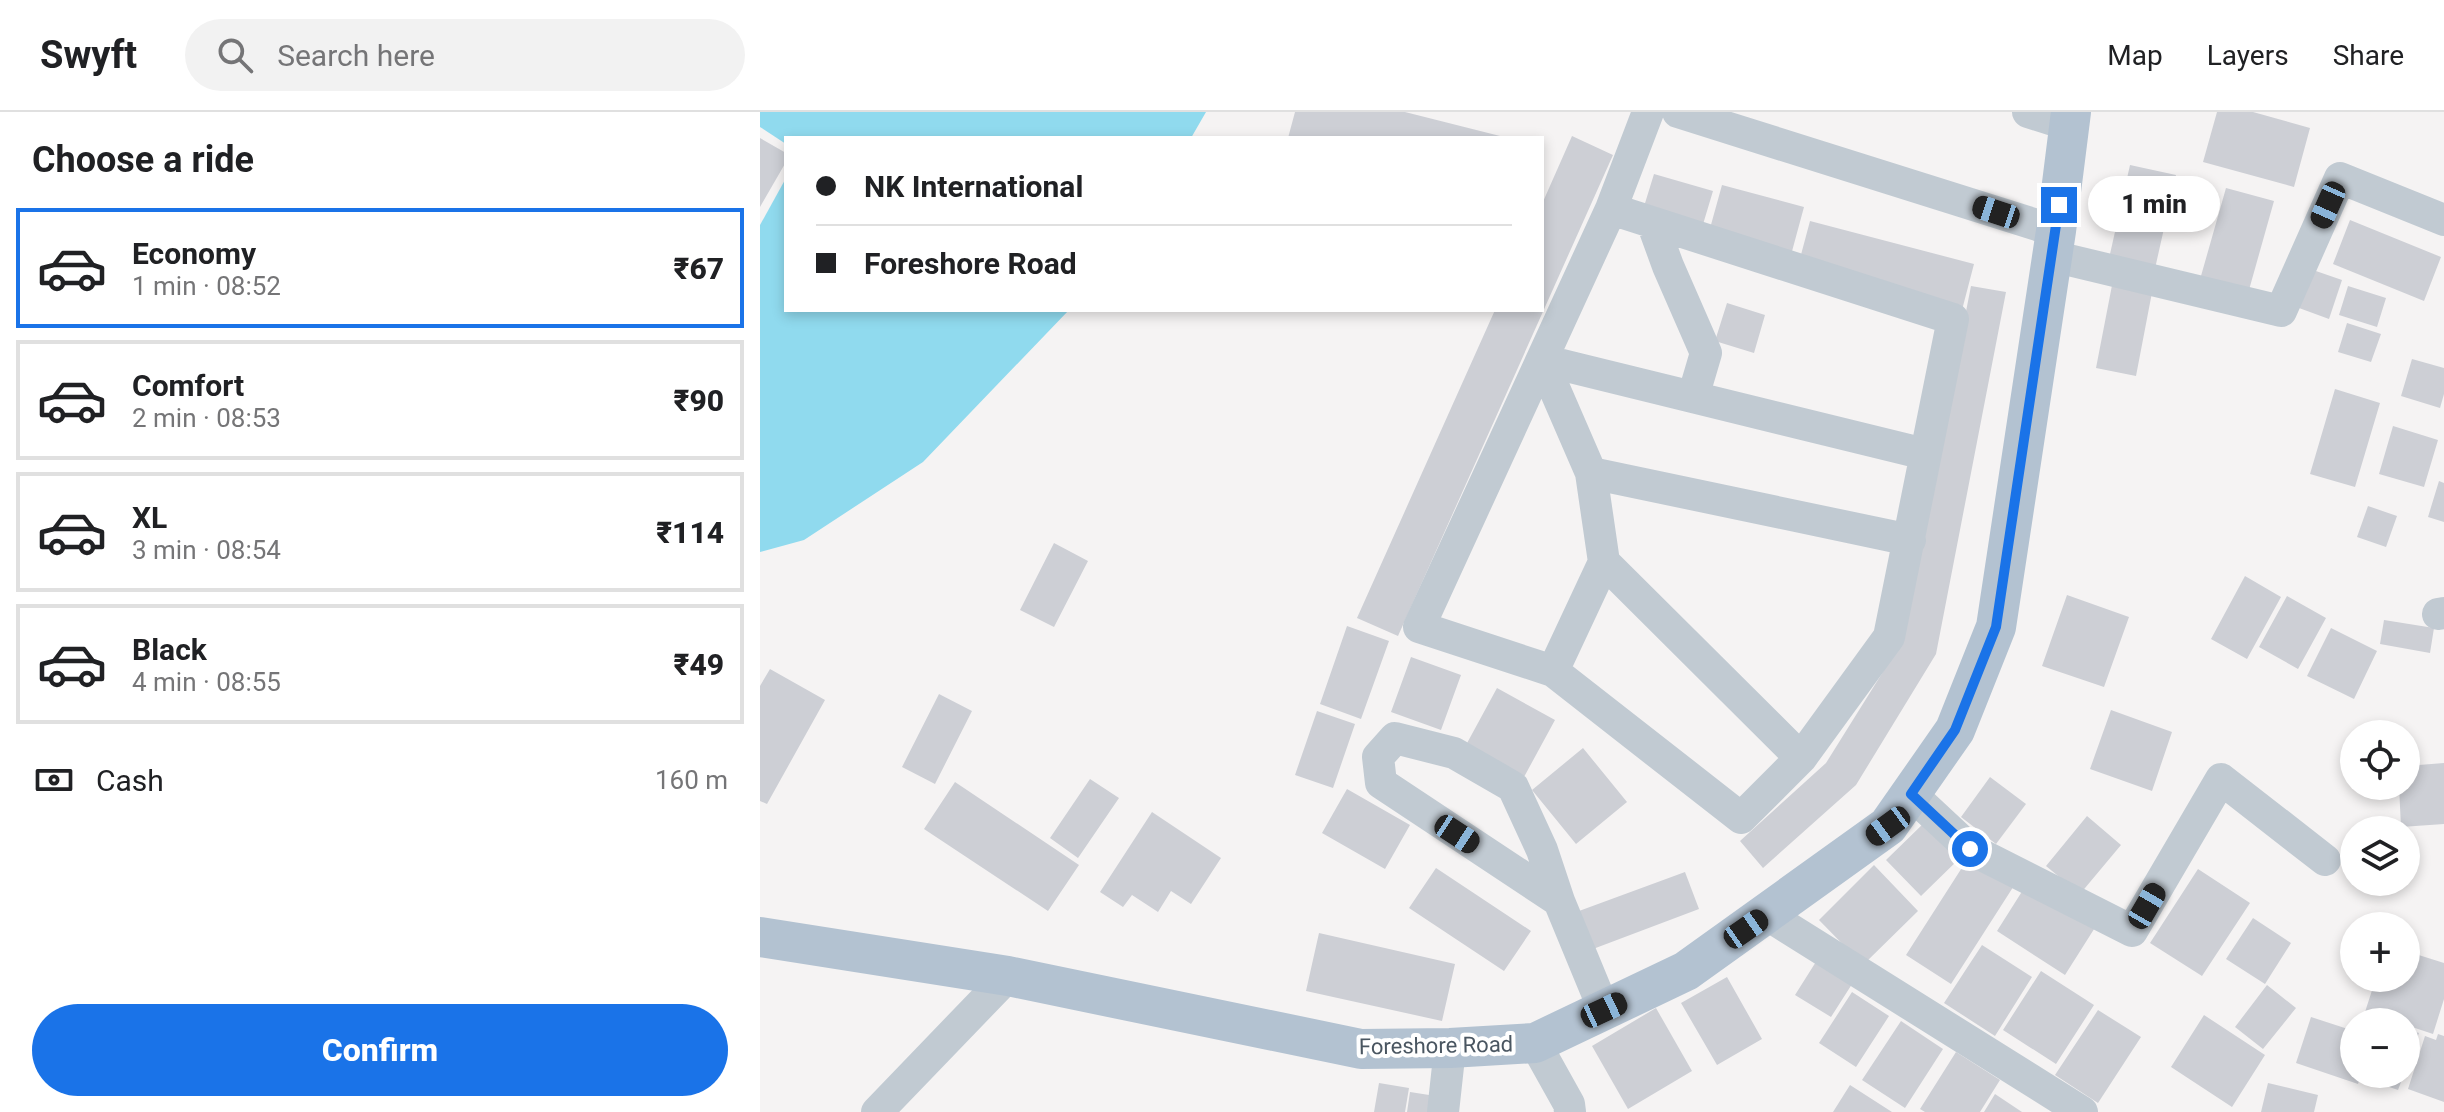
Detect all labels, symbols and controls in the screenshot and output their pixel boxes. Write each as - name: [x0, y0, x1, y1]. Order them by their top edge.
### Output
- search box: [185, 19, 745, 91]
- text: Swyft: [40, 33, 137, 77]
- icon: search: [213, 33, 257, 77]
- text: Search here: [277, 38, 435, 73]
- text: Map: [2107, 39, 2163, 72]
- text: Layers: [2207, 39, 2289, 72]
- text: Share: [2333, 39, 2404, 72]
- text: Choose a ride: [32, 139, 254, 181]
- text: NK International: [864, 169, 1083, 204]
- callout: 1 min: [2087, 177, 2219, 233]
- car: [2307, 178, 2349, 232]
- route end: [2041, 187, 2077, 223]
- text: 1 min: [2121, 189, 2187, 219]
- car: [1969, 193, 2023, 231]
- icon: car: [36, 232, 108, 304]
- text: Economy: [132, 236, 256, 271]
- text: Foreshore Road: [864, 246, 1077, 281]
- text: ₹67: [674, 251, 724, 286]
- text: 1 min · 08:52: [132, 271, 281, 301]
- icon: car: [36, 364, 108, 436]
- text: Comfort: [132, 368, 244, 403]
- text: ₹90: [674, 383, 724, 418]
- text: 2 min · 08:53: [132, 403, 281, 433]
- icon: car: [36, 496, 108, 568]
- text: XL: [132, 500, 167, 535]
- text: ₹114: [656, 515, 724, 550]
- text: 3 min · 08:54: [132, 535, 281, 565]
- icon: car: [36, 628, 108, 700]
- text: Black: [132, 632, 207, 667]
- text: ₹49: [674, 647, 724, 682]
- text: 4 min · 08:55: [132, 667, 281, 697]
- map controls: [2340, 720, 2420, 1088]
- button: locate: [2340, 720, 2420, 800]
- icon: cash: [32, 758, 76, 802]
- text: Cash: [96, 763, 164, 798]
- text: 160 m: [655, 765, 728, 795]
- car: [1862, 802, 1914, 850]
- car: [1430, 811, 1484, 857]
- button: layers: [2340, 816, 2420, 896]
- route start: [1952, 831, 1988, 867]
- car: [2125, 879, 2169, 933]
- car: [1719, 905, 1773, 953]
- button: +: [2340, 912, 2420, 992]
- car: [1577, 989, 1631, 1031]
- button: Confirm: [32, 1004, 728, 1096]
- button: −: [2340, 1008, 2420, 1088]
- street label: Foreshore Road: [1359, 1032, 1513, 1059]

